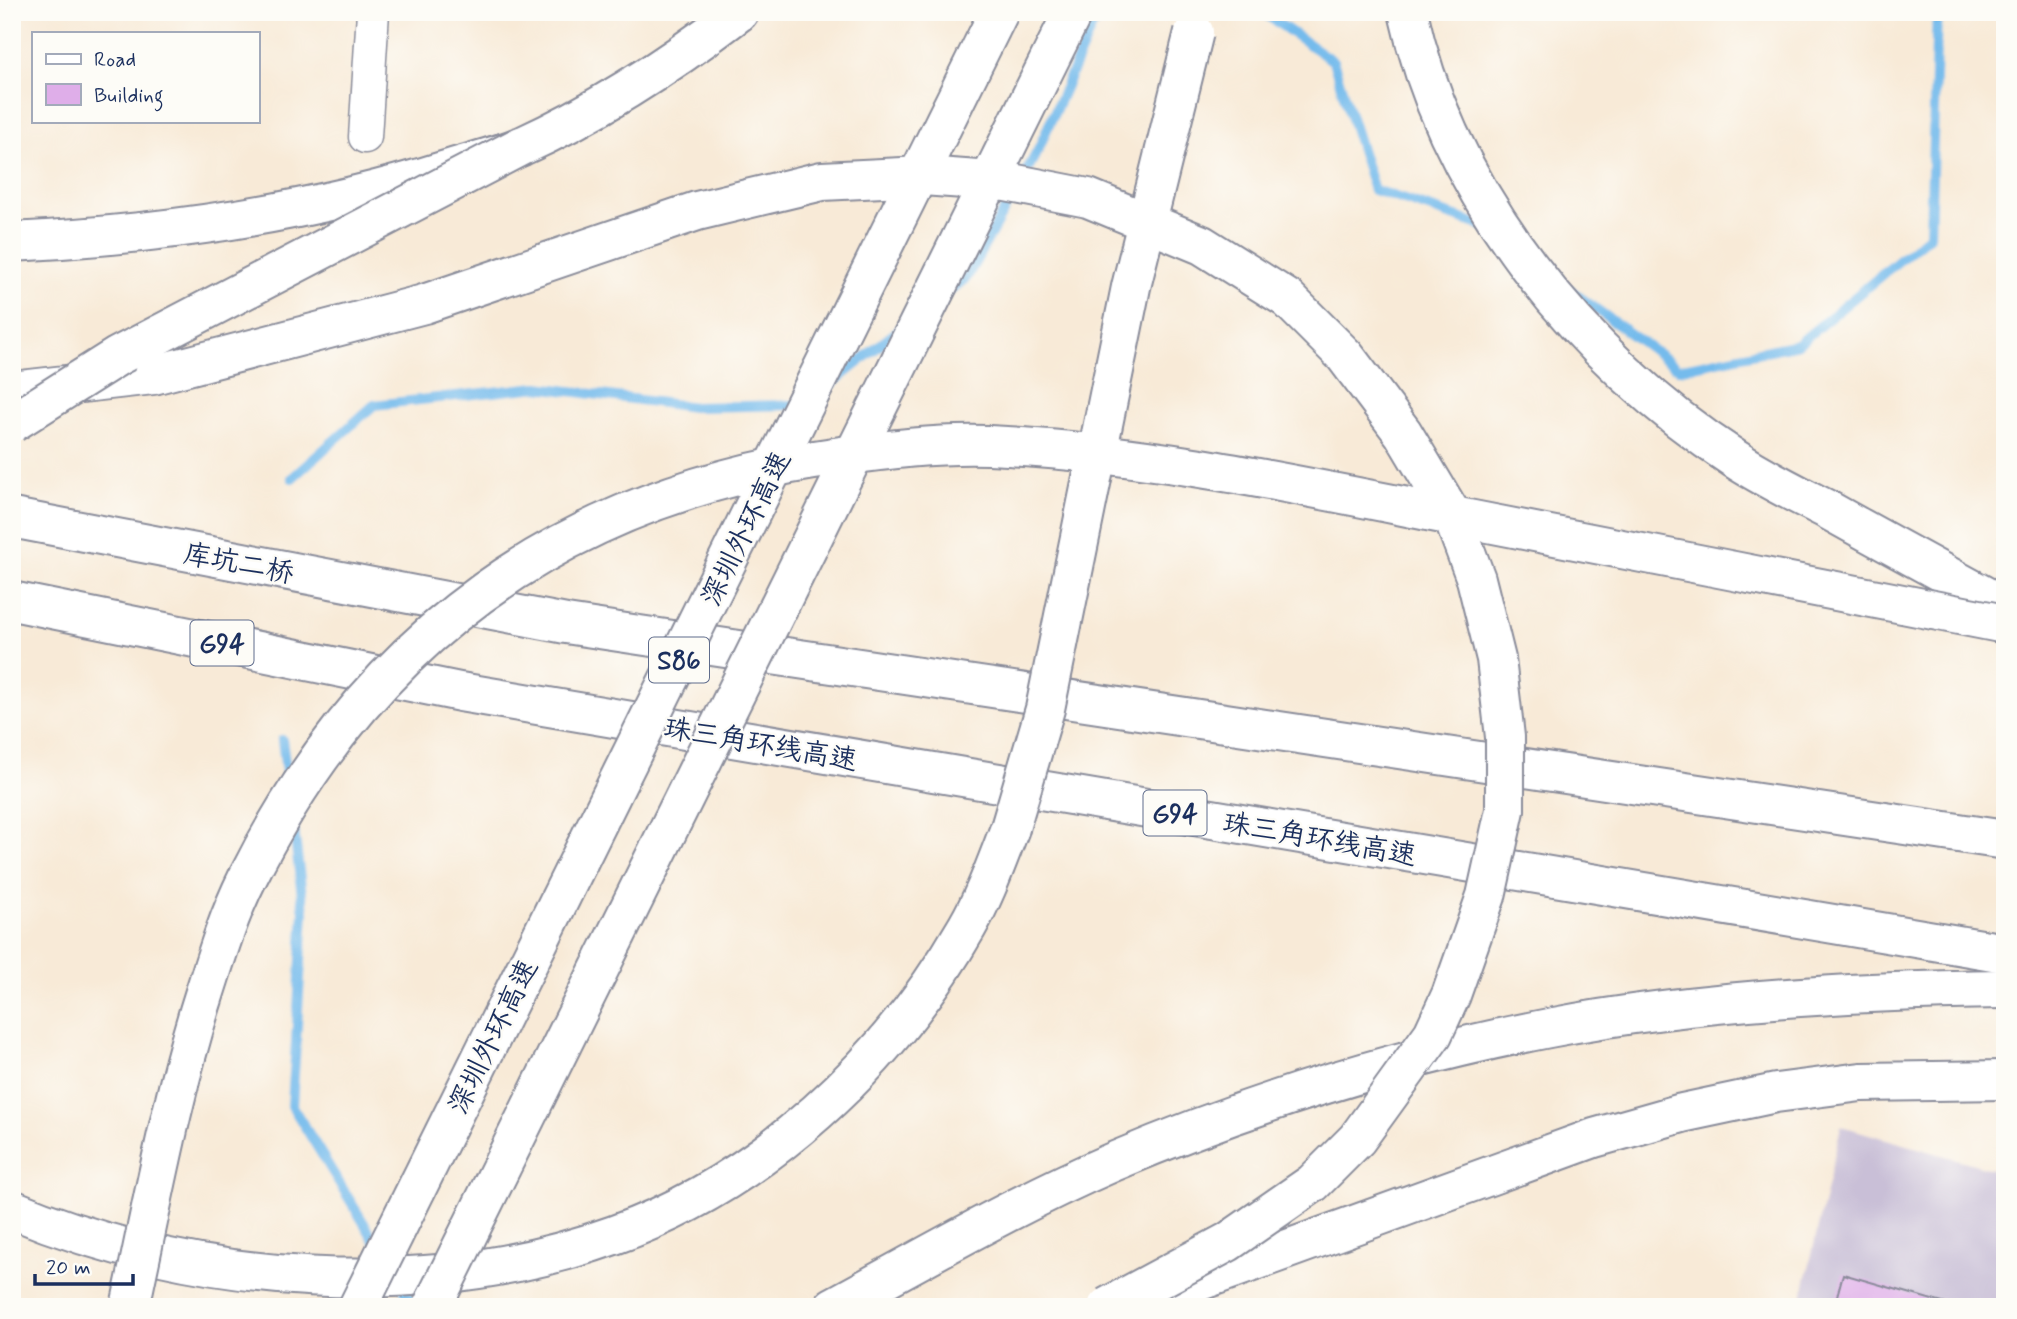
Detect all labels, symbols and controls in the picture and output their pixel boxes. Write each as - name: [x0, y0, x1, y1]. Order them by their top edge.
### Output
- legend: [32, 32, 259, 122]
- text: Road: [94, 46, 136, 74]
- text: Building: [94, 82, 164, 112]
- street label: 深圳外环高速: [694, 445, 801, 613]
- street label: 库坑二桥: [180, 536, 297, 593]
- road number: G94: [190, 621, 254, 666]
- road number: S86: [649, 638, 709, 682]
- street label: 珠三角环线高速: [661, 710, 860, 781]
- road number: G94: [1144, 790, 1206, 835]
- street label: 珠三角环线高速: [1220, 805, 1419, 876]
- street label: 深圳外环高速: [441, 953, 548, 1121]
- scale bar: [35, 1242, 133, 1286]
- text: 20 m: [46, 1254, 91, 1282]

